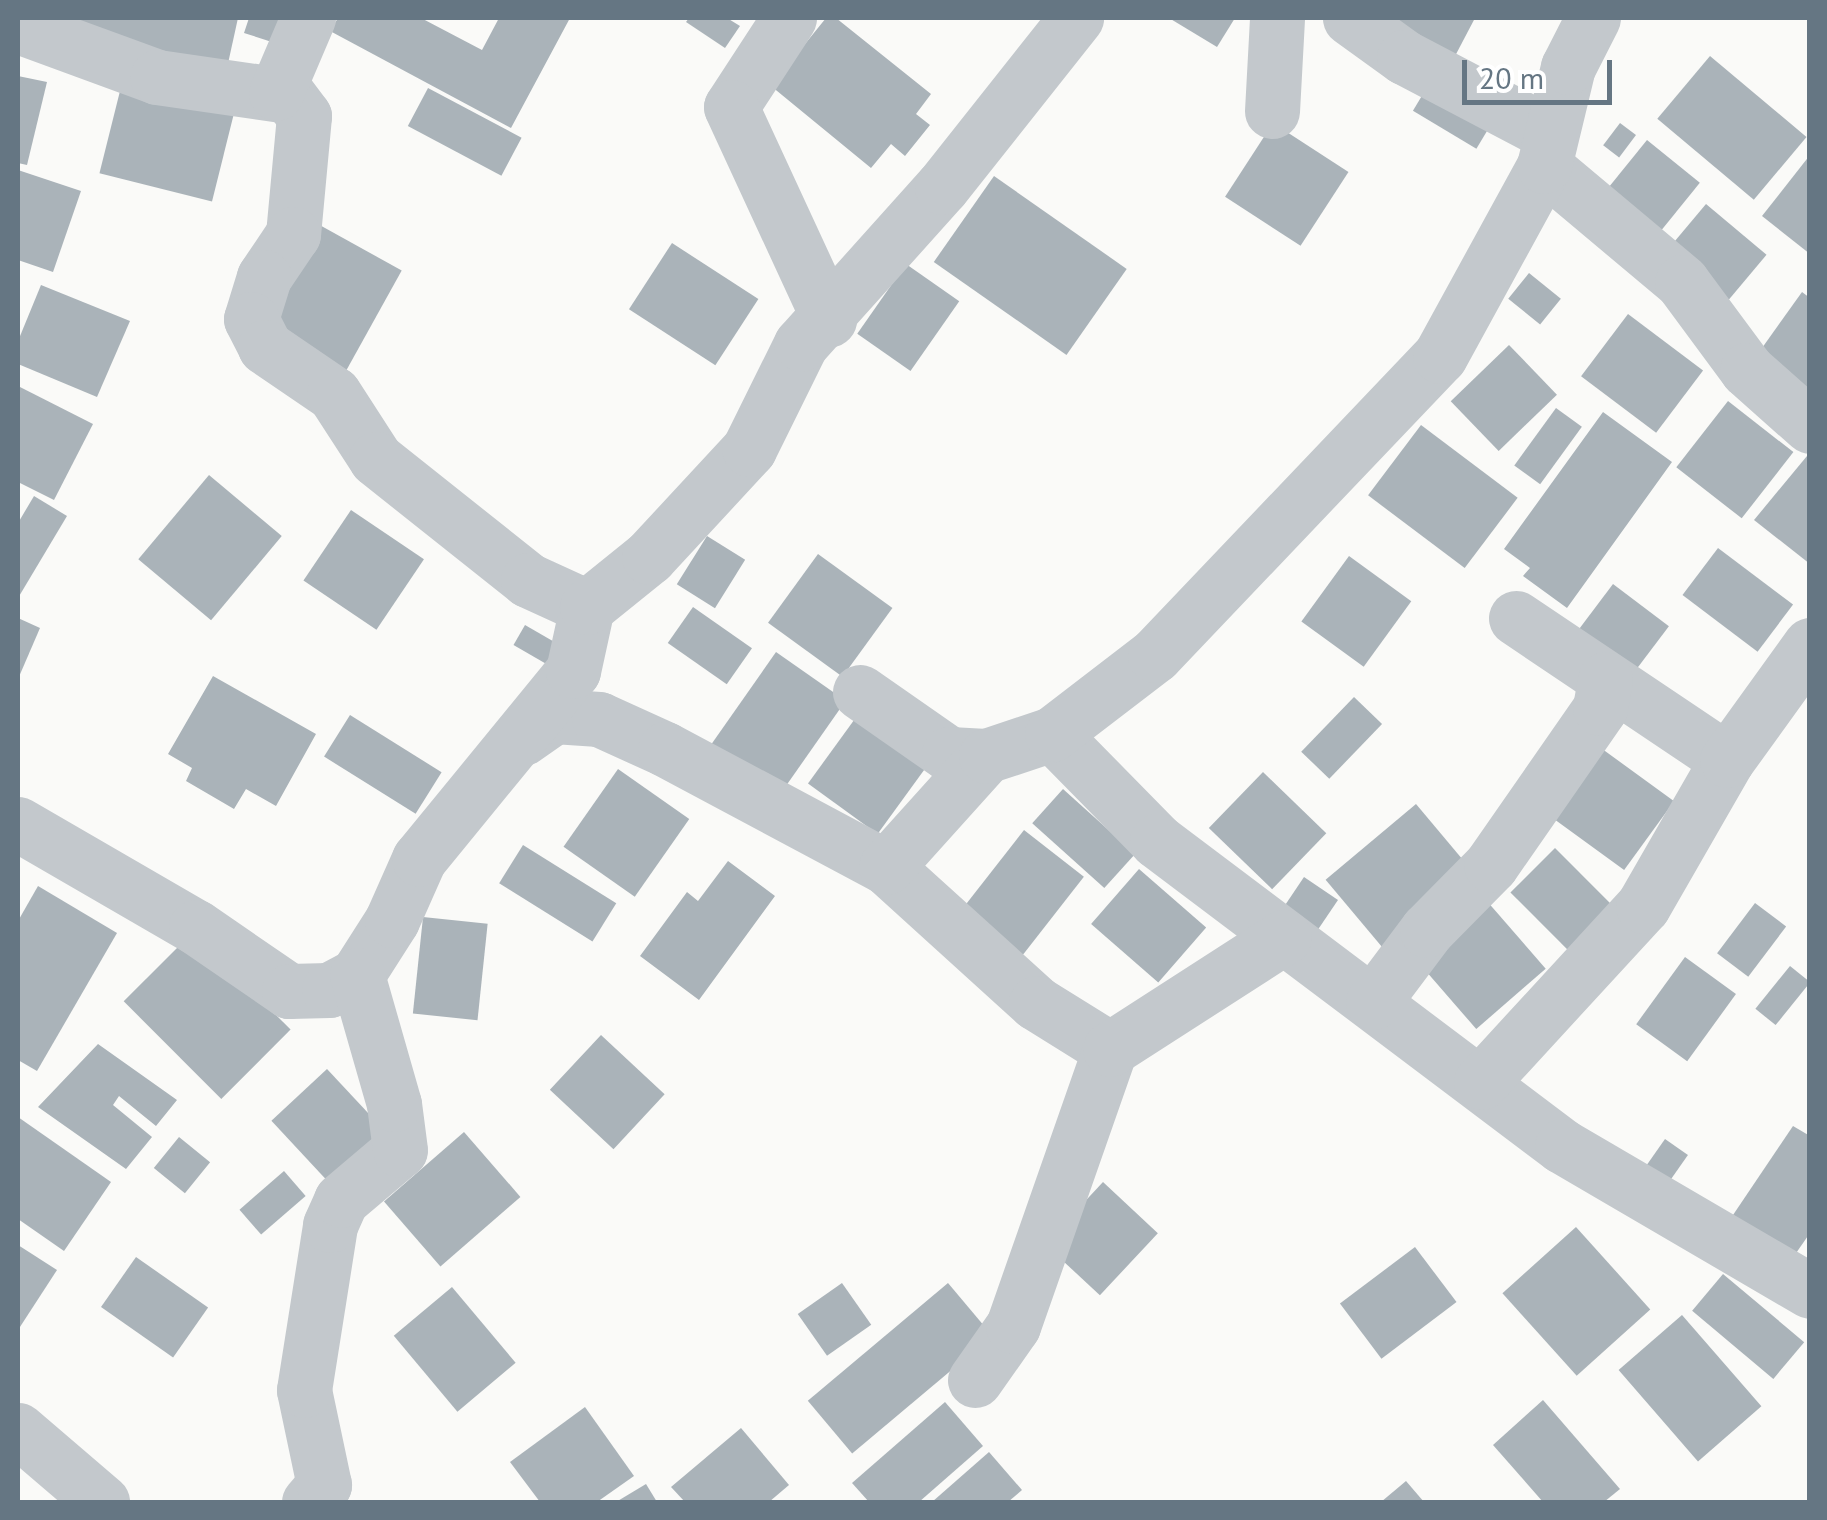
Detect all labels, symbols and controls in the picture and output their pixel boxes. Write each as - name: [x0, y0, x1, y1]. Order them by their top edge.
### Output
- scale bar: [1467, 40, 1617, 102]
- text: 20 m: [1479, 58, 1544, 97]

